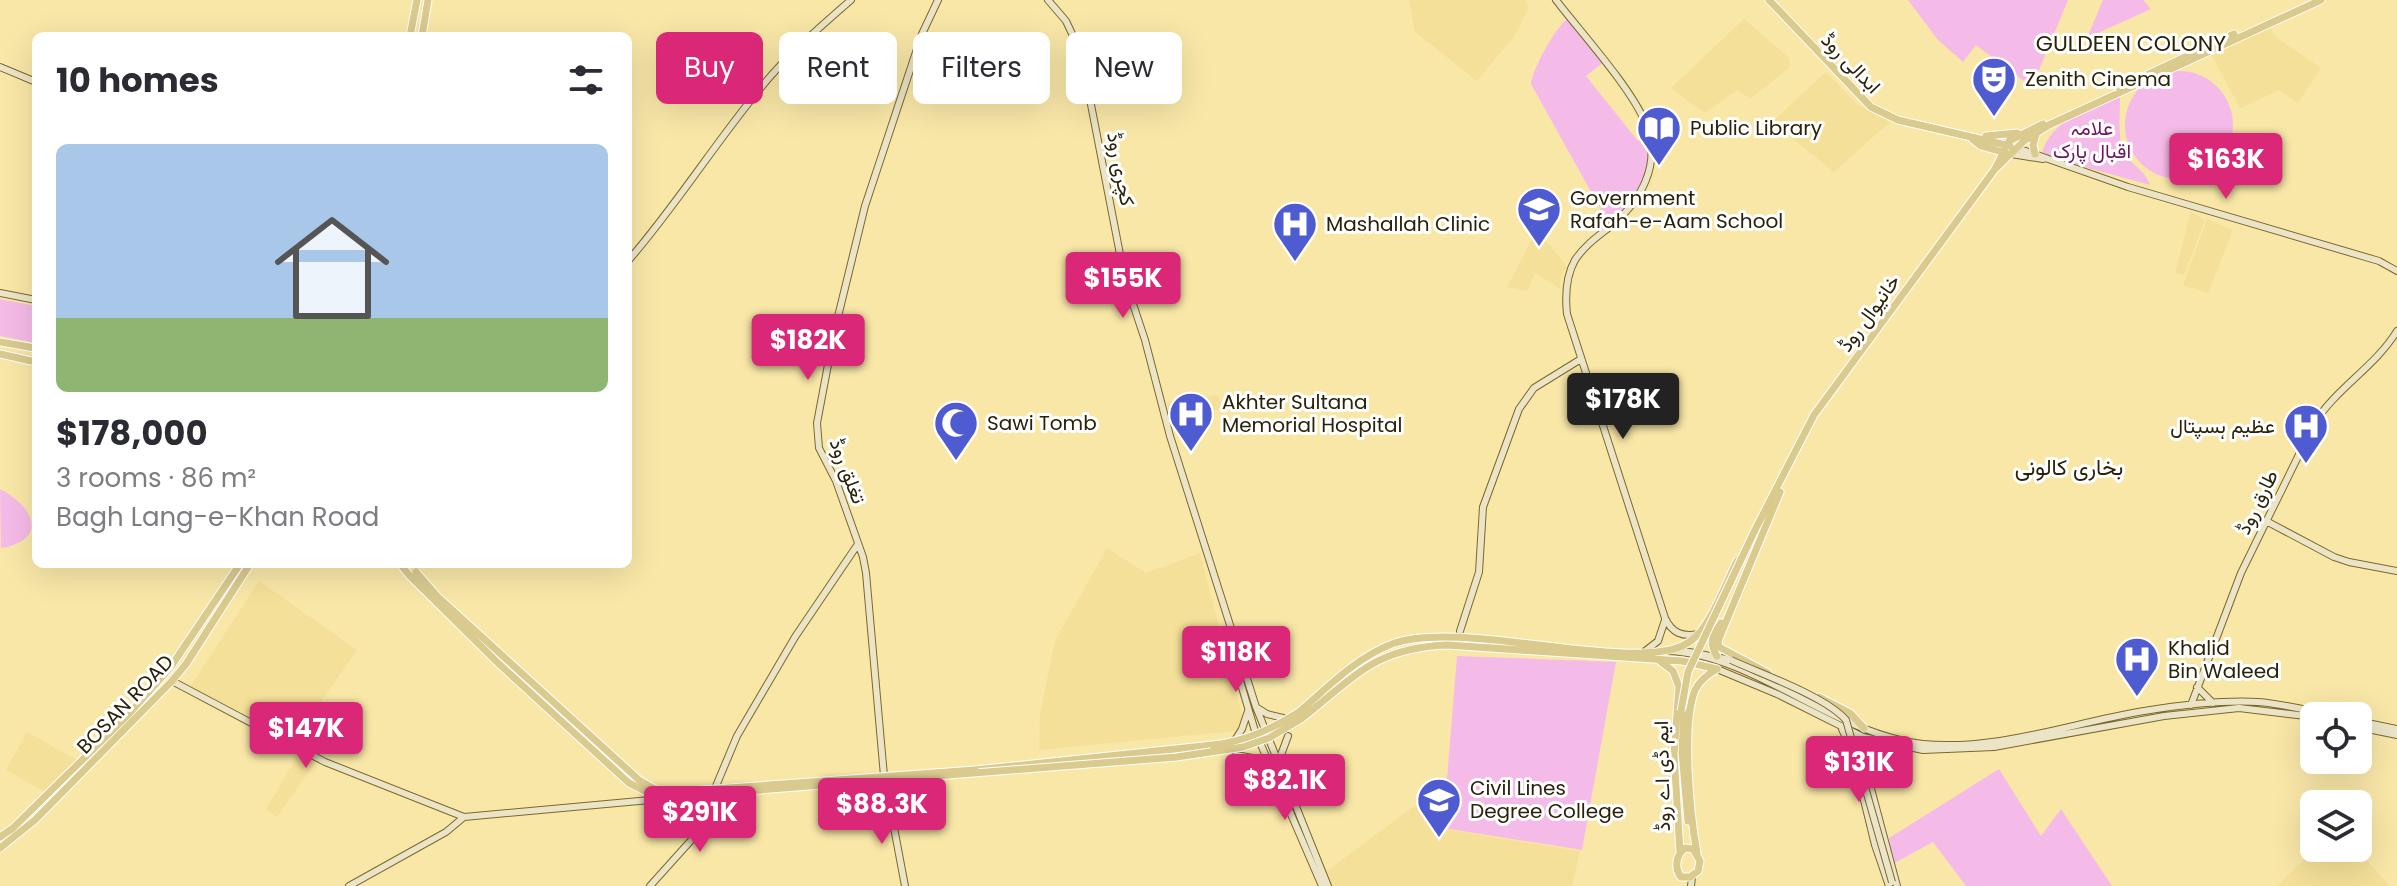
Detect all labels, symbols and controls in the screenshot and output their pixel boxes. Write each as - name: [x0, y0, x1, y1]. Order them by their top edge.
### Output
- street label: ابدالی روڈ: [1815, 26, 1887, 100]
- district label: GULDEEN COLONY: [2036, 28, 2226, 59]
- chip: Buy: [656, 32, 763, 104]
- chip: Rent: [779, 32, 897, 104]
- chip: Filters: [913, 32, 1050, 104]
- chip: New: [1066, 32, 1182, 104]
- theatre icon: Zenith Cinema: [1970, 55, 2018, 118]
- text: 10 homes: [56, 56, 219, 104]
- icon: filters: [564, 58, 608, 102]
- place label: Zenith Cinema: [2025, 65, 2171, 93]
- library icon: Public Library: [1635, 104, 1683, 167]
- place label: Public Library: [1690, 114, 1822, 142]
- park label: علامہ اقبال پارک: [2053, 114, 2131, 165]
- street label: کچری روڈ: [1100, 130, 1142, 208]
- pin: $163K: [2170, 133, 2282, 201]
- text: $163K: [2187, 141, 2265, 177]
- place label: Government Rafah-e-Aam School: [1570, 184, 1783, 235]
- school or university icon: Government Rafah-e-Aam School: [1515, 185, 1563, 248]
- icon: home: [260, 196, 404, 340]
- hospital icon: Mashallah Clinic: [1271, 200, 1319, 263]
- place label: Mashallah Clinic: [1326, 210, 1490, 238]
- pin: $155K: [1067, 252, 1179, 320]
- text: $155K: [1084, 260, 1162, 296]
- street label: خانیوال روڈ: [1831, 269, 1907, 357]
- pin: $182K: [752, 314, 864, 382]
- text: $182K: [770, 322, 846, 358]
- pin: $178K: [1567, 373, 1679, 441]
- text: $178K: [1585, 381, 1661, 417]
- place label: Akhter Sultana Memorial Hospital: [1222, 388, 1402, 439]
- hospital icon: Akhter Sultana Memorial Hospital: [1167, 390, 1215, 453]
- mosque icon: Sawi Tomb: [932, 399, 980, 462]
- hospital icon: عظیم ہسپتال: [2282, 402, 2330, 465]
- text: $178,000: [56, 409, 208, 457]
- place label: Sawi Tomb: [987, 409, 1097, 437]
- place label: عظیم ہسپتال: [2170, 412, 2275, 440]
- street label: تغلق روڈ: [823, 434, 873, 508]
- district label: بخاری کالونی: [2015, 452, 2123, 483]
- text: 3 rooms · 86 m²: [56, 460, 256, 496]
- street label: طارق روڈ: [2229, 465, 2285, 539]
- text: Bagh Lang-e-Khan Road: [56, 499, 379, 535]
- pin: $118K: [1180, 626, 1292, 694]
- text: $118K: [1200, 634, 1272, 670]
- place label: Khalid Bin Waleed: [2168, 634, 2280, 685]
- hospital icon: Khalid Bin Waleed: [2113, 635, 2161, 698]
- street label: BOSAN ROAD: [70, 648, 180, 760]
- pin: $147K: [250, 702, 362, 770]
- map controls: [2300, 702, 2372, 862]
- button: locate: [2300, 702, 2372, 774]
- text: $147K: [268, 710, 344, 746]
- street label: ایم ڈی اے روڈ: [1647, 720, 1677, 832]
- pin: $131K: [1803, 736, 1915, 804]
- text: $131K: [1824, 744, 1894, 780]
- pin: $82.1K: [1220, 754, 1350, 822]
- text: $82.1K: [1243, 762, 1327, 798]
- place label: Civil Lines Degree College: [1470, 774, 1624, 825]
- school or university icon: Civil Lines Degree College: [1415, 776, 1463, 839]
- pin: $88.3K: [817, 778, 947, 846]
- pin: $291K: [644, 786, 756, 854]
- text: $88.3K: [836, 786, 928, 822]
- button: layers: [2300, 790, 2372, 862]
- text: $291K: [662, 794, 738, 830]

